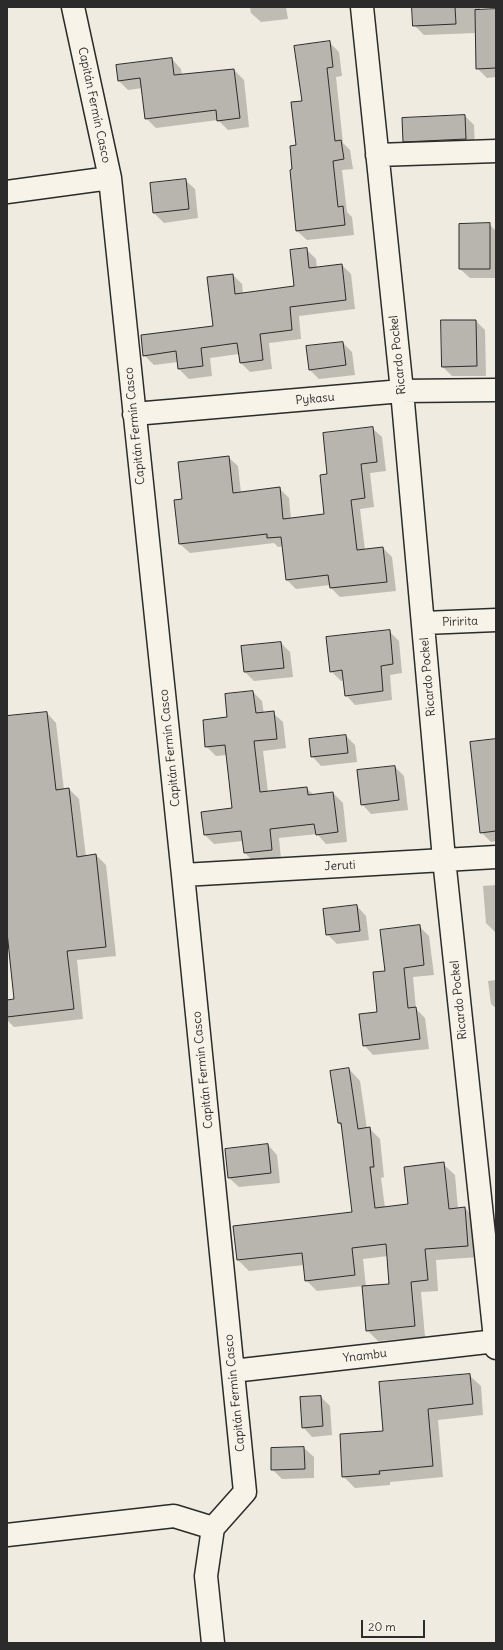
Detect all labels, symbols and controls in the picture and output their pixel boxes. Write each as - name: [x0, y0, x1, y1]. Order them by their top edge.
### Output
- street label: Capitán Fermín Casco: [75, 46, 113, 164]
- street label: Ricardo Pockel: [387, 315, 409, 395]
- street label: Capitán Fermín Casco: [122, 366, 148, 486]
- street label: Pykasu: [295, 390, 335, 408]
- street label: Piririta: [442, 614, 478, 630]
- street label: Ricardo Pockel: [417, 637, 439, 717]
- street label: Capitán Fermín Casco: [157, 688, 183, 808]
- street label: Jeruti: [324, 858, 356, 874]
- street label: Ricardo Pockel: [448, 960, 470, 1040]
- street label: Capitán Fermín Casco: [190, 1010, 216, 1130]
- street label: Capitán Fermín Casco: [222, 1333, 248, 1453]
- street label: Ynambu: [342, 1346, 388, 1366]
- scale bar: [363, 1612, 427, 1638]
- text: 20 m: [368, 1619, 396, 1634]

